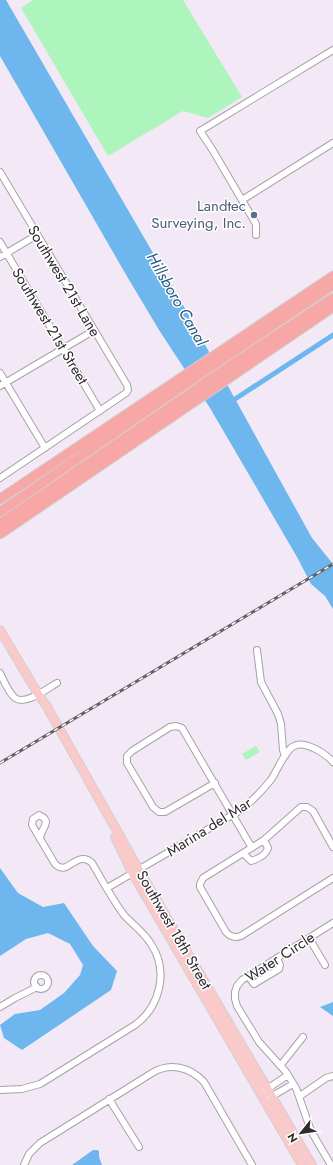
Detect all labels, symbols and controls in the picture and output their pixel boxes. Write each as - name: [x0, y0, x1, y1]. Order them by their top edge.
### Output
- place label: Landtec Surveying, Inc.: [151, 195, 246, 234]
- marker: Landtec Surveying, Inc.: [249, 210, 259, 220]
- street label: Southwest 21st Lane: [22, 221, 106, 341]
- water label: Hillsboro Canal: [141, 248, 214, 351]
- street label: Southwest 21st Street: [6, 263, 94, 389]
- street label: Marina del Mar: [162, 792, 257, 862]
- street label: Southwest 18th Street: [131, 866, 217, 994]
- street label: Water Circle: [241, 926, 319, 988]
- north arrow: [281, 1113, 321, 1153]
- text: N: [283, 1130, 301, 1146]

